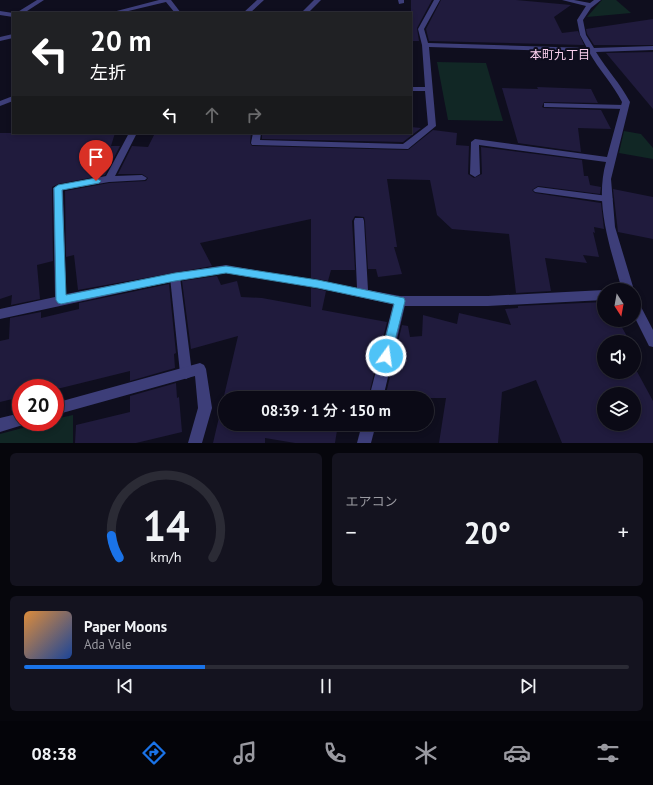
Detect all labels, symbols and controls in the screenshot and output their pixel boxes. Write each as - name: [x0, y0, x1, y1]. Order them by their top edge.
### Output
- text: 20 m: [90, 22, 151, 59]
- icon: left: [24, 28, 76, 80]
- district label: 本町九丁目: [530, 47, 590, 62]
- text: 左折: [90, 61, 126, 84]
- icon: left: [159, 104, 181, 126]
- icon: ahead: [201, 104, 223, 126]
- icon: right: [243, 104, 265, 126]
- pin: [79, 140, 113, 181]
- icon: arrive: [85, 146, 107, 168]
- north arrow: [597, 283, 641, 327]
- map controls: [597, 283, 641, 431]
- position arrow: [365, 335, 407, 377]
- button: sound: [597, 335, 641, 379]
- speed limit sign: 20: [12, 379, 64, 431]
- button: layers: [597, 387, 641, 431]
- text: 08:39 · 1 分 · 150 m: [261, 401, 391, 420]
- text: エアコン: [346, 493, 398, 510]
- text: 14: [142, 498, 189, 551]
- text: 20°: [464, 513, 511, 552]
- text: −: [346, 518, 357, 546]
- text: +: [618, 518, 629, 546]
- text: km/h: [150, 546, 181, 565]
- text: Paper Moons: [84, 617, 167, 636]
- text: Ada Vale: [84, 636, 132, 653]
- icon: previous: [114, 675, 136, 697]
- icon: pause: [315, 675, 337, 697]
- icon: next: [517, 675, 539, 697]
- icon: directions: [140, 739, 168, 767]
- icon: music: [231, 739, 259, 767]
- icon: phone: [321, 739, 349, 767]
- icon: climate: [412, 739, 440, 767]
- icon: car: [503, 739, 531, 767]
- icon: filters: [594, 739, 622, 767]
- text: 08:38: [31, 742, 77, 765]

